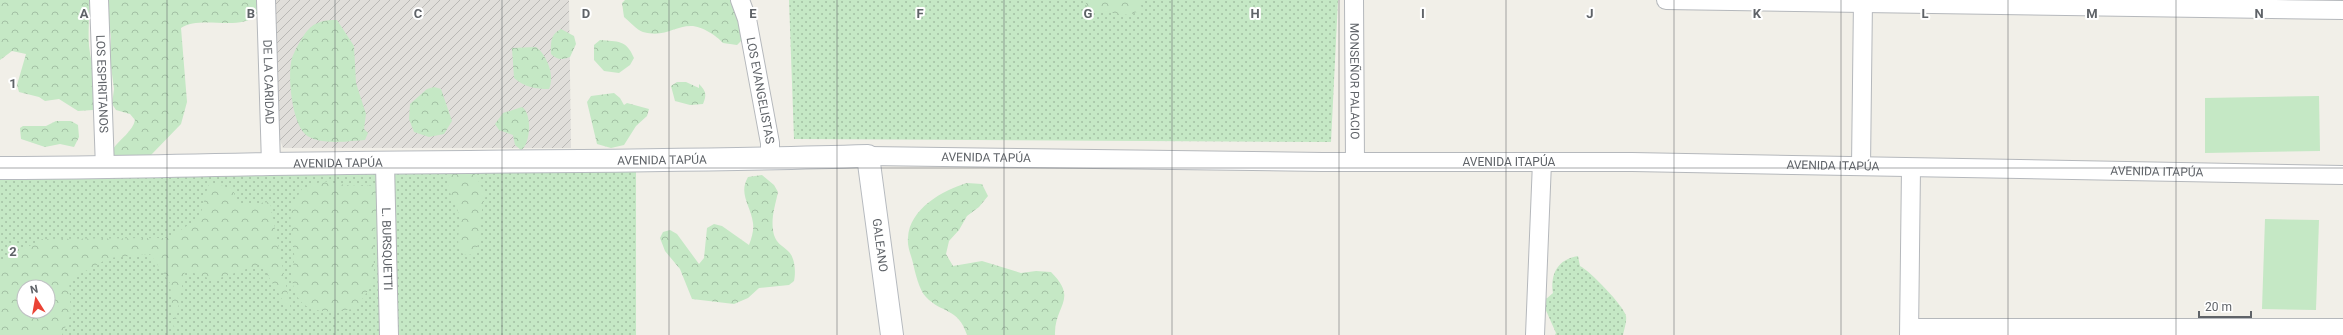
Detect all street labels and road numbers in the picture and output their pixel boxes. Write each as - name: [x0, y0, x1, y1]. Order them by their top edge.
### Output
- street label: MONSEÑOR PALACIO: [1347, 23, 1363, 139]
- street label: LOS ESPIRITANOS: [93, 35, 111, 133]
- street label: LOS EVANGELISTAS: [743, 36, 777, 145]
- street label: DE LA CARIDAD: [260, 39, 277, 125]
- street label: AVENIDA TAPÚA: [941, 150, 1031, 165]
- street label: AVENIDA TAPÚA: [617, 152, 707, 168]
- street label: AVENIDA ITAPÚA: [1463, 154, 1556, 169]
- street label: AVENIDA TAPÚA: [293, 155, 383, 171]
- street label: AVENIDA ITAPÚA: [1786, 158, 1880, 174]
- street label: AVENIDA ITAPÚA: [2110, 164, 2204, 179]
- street label: L. BURSQUETTI: [379, 207, 395, 291]
- street label: GALEANO: [869, 217, 890, 273]

